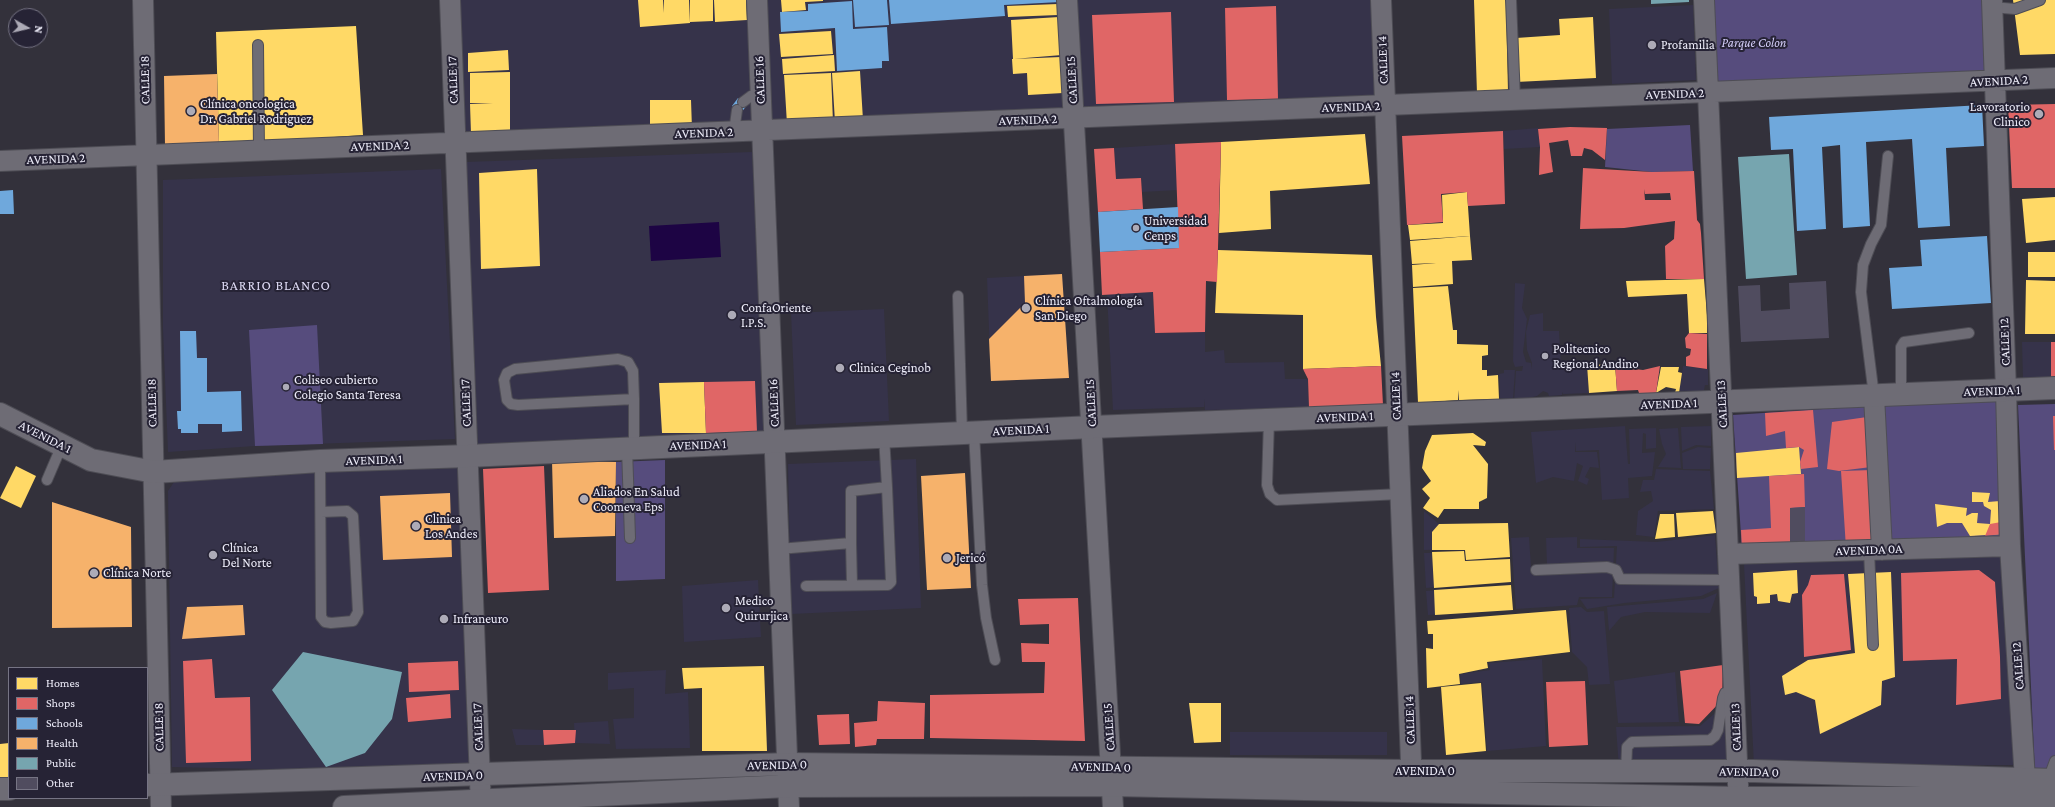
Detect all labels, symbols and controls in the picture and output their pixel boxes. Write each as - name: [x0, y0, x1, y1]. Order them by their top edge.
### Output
- north arrow: [8, 8, 48, 48]
- text: N: [32, 25, 45, 34]
- park label: Parque Colon: [1722, 35, 1786, 51]
- street label: CALLE 14: [1374, 36, 1392, 84]
- place label: Profamilia: [1661, 37, 1715, 53]
- marker: Profamilia: [1646, 39, 1658, 51]
- street label: CALLE 18: [137, 56, 153, 104]
- street label: CALLE 17: [444, 56, 462, 104]
- street label: CALLE 16: [751, 56, 769, 104]
- street label: CALLE 15: [1063, 56, 1081, 104]
- street label: AVENIDA 2: [1969, 72, 2029, 90]
- street label: AVENIDA 2: [1645, 85, 1705, 103]
- place label: Clínica oncologica Dr. Gabriel Rodriguez: [200, 96, 312, 127]
- street label: AVENIDA 2: [1321, 98, 1381, 116]
- place label: Lavoratorio Clinico: [1970, 99, 2030, 130]
- marker: Clínica oncologica Dr. Gabriel Rodriguez: [185, 105, 197, 117]
- marker: Lavoratorio Clinico: [2033, 108, 2045, 120]
- street label: AVENIDA 2: [998, 111, 1058, 129]
- street label: AVENIDA 2: [674, 124, 734, 142]
- street label: AVENIDA 2: [350, 137, 410, 155]
- street label: AVENIDA 2: [26, 150, 86, 168]
- place label: Universidad Cenps: [1144, 213, 1207, 244]
- marker: Universidad Cenps: [1131, 223, 1141, 233]
- district label: BARRIO BLANCO: [221, 278, 331, 294]
- place label: Clínica Oftalmología San Diego: [1035, 293, 1142, 324]
- place label: ConfaOriente I.P.S.: [741, 300, 811, 331]
- marker: Clínica Oftalmología San Diego: [1020, 302, 1032, 314]
- marker: ConfaOriente I.P.S.: [726, 309, 738, 321]
- street label: CALLE 12: [1996, 318, 2014, 366]
- place label: Politecnico Regional Andino: [1553, 341, 1639, 372]
- marker: Politecnico Regional Andino: [1540, 351, 1550, 361]
- place label: Clinica Ceginob: [849, 360, 931, 376]
- marker: Clinica Ceginob: [834, 362, 846, 374]
- place label: Coliseo cubierto Colegio Santa Teresa: [294, 372, 401, 403]
- street label: CALLE 14: [1387, 372, 1405, 420]
- street label: CALLE 18: [144, 379, 160, 427]
- street label: CALLE 17: [457, 379, 475, 427]
- street label: CALLE 16: [765, 379, 783, 427]
- street label: CALLE 15: [1082, 379, 1100, 427]
- street label: CALLE 13: [1713, 380, 1731, 428]
- marker: Coliseo cubierto Colegio Santa Teresa: [281, 382, 291, 392]
- street label: AVENIDA 1: [1963, 382, 2021, 400]
- street label: AVENIDA 1: [1640, 395, 1698, 413]
- street label: AVENIDA 1: [1316, 408, 1374, 426]
- street label: AVENIDA 1: [16, 417, 74, 457]
- street label: AVENIDA 1: [992, 421, 1050, 439]
- street label: AVENIDA 1: [669, 436, 727, 454]
- street label: AVENIDA 1: [345, 451, 403, 469]
- place label: Aliados En Salud Coomeva Eps: [593, 484, 680, 515]
- marker: Aliados En Salud Coomeva Eps: [578, 493, 590, 505]
- place label: Clinica Los Andes: [425, 511, 478, 542]
- marker: Clinica Los Andes: [410, 520, 422, 532]
- place label: Clínica Del Norte: [222, 540, 272, 571]
- street label: AVENIDA 0A: [1835, 541, 1903, 559]
- marker: Clínica Del Norte: [207, 549, 219, 561]
- place label: Jericó: [956, 550, 985, 566]
- marker: Jericó: [941, 552, 953, 564]
- place label: Clínica Norte: [103, 565, 171, 581]
- marker: Clínica Norte: [88, 567, 100, 579]
- place label: Medico Quirurjica: [735, 593, 788, 624]
- marker: Medico Quirurjica: [720, 602, 732, 614]
- place label: Infraneuro: [453, 611, 509, 627]
- marker: Infraneuro: [438, 613, 450, 625]
- street label: CALLE 12: [2009, 642, 2027, 690]
- legend: [8, 667, 148, 799]
- text: Homes: [46, 676, 79, 690]
- text: Shops: [46, 696, 75, 710]
- street label: CALLE 14: [1401, 696, 1419, 744]
- street label: CALLE 18: [151, 703, 167, 751]
- street label: CALLE 17: [469, 703, 487, 751]
- street label: CALLE 15: [1100, 703, 1118, 751]
- street label: CALLE 13: [1727, 703, 1745, 751]
- text: Schools: [46, 716, 83, 730]
- text: Health: [46, 736, 78, 750]
- text: Public: [46, 756, 76, 770]
- street label: AVENIDA 0: [747, 757, 807, 773]
- street label: AVENIDA 0: [1071, 759, 1131, 775]
- street label: AVENIDA 0: [1395, 763, 1455, 779]
- street label: AVENIDA 0: [1719, 764, 1779, 780]
- street label: AVENIDA 0: [423, 767, 483, 785]
- text: Other: [46, 776, 74, 790]

